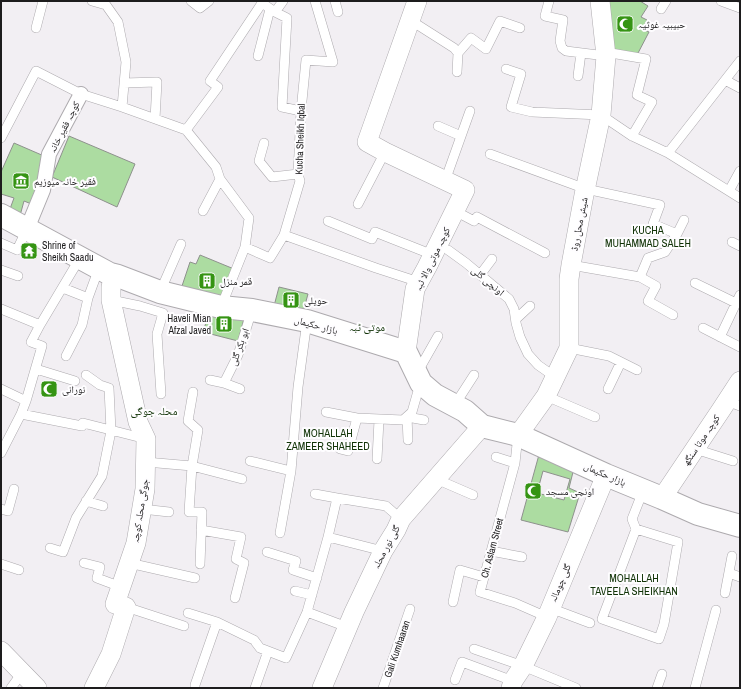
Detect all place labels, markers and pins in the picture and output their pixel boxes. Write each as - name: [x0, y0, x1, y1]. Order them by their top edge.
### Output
- mosque icon: حبیبیہ غوثیہ: [615, 14, 635, 34]
- place label: حبیبیہ غوثیہ: [638, 18, 686, 31]
- museum icon: فقیر خانہ میوزیم: [11, 171, 31, 191]
- place label: فقیر خانہ میوزیم: [34, 175, 96, 189]
- place label: Shrine of Sheikh Saadu: [42, 239, 94, 264]
- temple icon: Shrine of Sheikh Saadu: [19, 241, 39, 261]
- building icon: قمر منزل: [197, 271, 217, 291]
- place label: قمر منزل: [220, 275, 252, 288]
- building icon: حویلی: [281, 290, 301, 310]
- place label: حویلی: [304, 294, 328, 307]
- place label: Haveli Mian Afzal Javed: [167, 312, 211, 337]
- building icon: Haveli Mian Afzal Javed: [214, 314, 234, 334]
- mosque icon: نورانی: [39, 379, 59, 399]
- place label: نورانی: [62, 383, 86, 396]
- mosque icon: اونچی مسجد: [523, 481, 543, 501]
- place label: اونچی مسجد: [546, 485, 594, 498]

